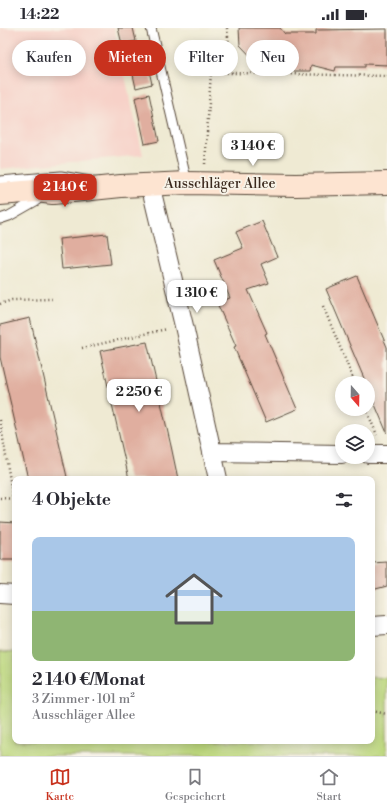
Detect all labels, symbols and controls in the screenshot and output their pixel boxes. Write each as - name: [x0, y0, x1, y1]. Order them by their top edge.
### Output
- text: 14:22: [20, 5, 59, 24]
- chip: Kaufen: [12, 40, 86, 76]
- chip: Mieten: [94, 40, 166, 76]
- chip: Filter: [174, 40, 238, 76]
- chip: Neu: [246, 40, 299, 76]
- pin: 3 140 €: [216, 133, 290, 167]
- text: 3 140 €: [231, 138, 275, 154]
- pin: 2 140 €: [28, 174, 102, 208]
- street label: Ausschläger Allee: [163, 175, 276, 193]
- text: 2 140 €: [43, 179, 87, 195]
- pin: 1 310 €: [160, 280, 234, 314]
- text: 1 310 €: [176, 285, 218, 301]
- north arrow: [335, 376, 375, 416]
- map controls: [335, 376, 375, 464]
- pin: 2 250 €: [102, 379, 176, 413]
- text: 2 250 €: [116, 384, 162, 400]
- button: layers: [335, 424, 375, 464]
- text: 4 Objekte: [32, 489, 111, 511]
- icon: filters: [333, 489, 355, 511]
- icon: home: [158, 563, 230, 635]
- text: 2 140 €/Monat: [32, 669, 145, 691]
- text: 3 Zimmer · 101 m²: [32, 691, 135, 707]
- text: Ausschläger Allee: [32, 707, 135, 723]
- tab: Karte: [46, 766, 74, 804]
- tab: Gespeichert: [165, 766, 226, 804]
- tab: Start: [317, 766, 341, 804]

